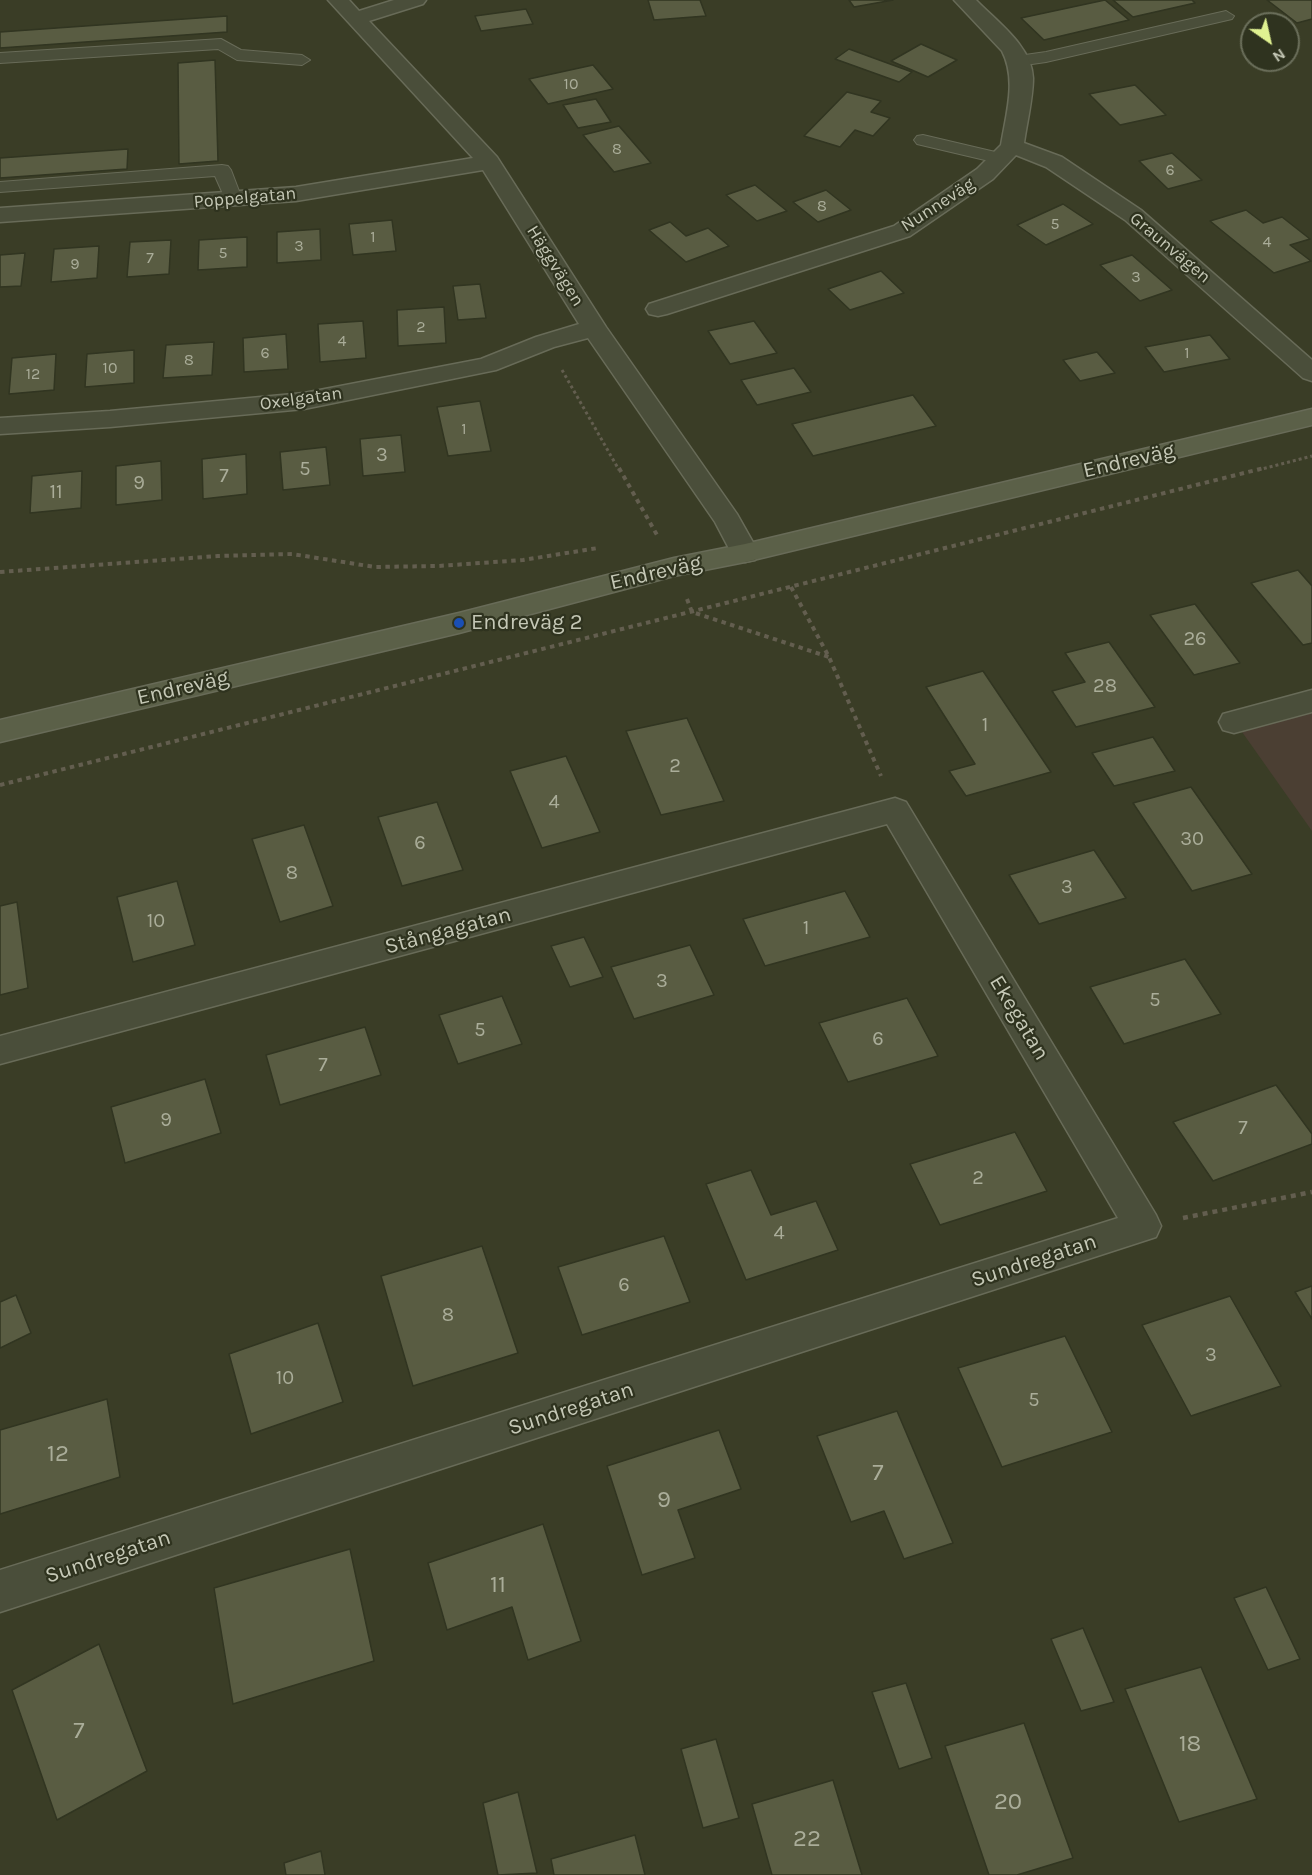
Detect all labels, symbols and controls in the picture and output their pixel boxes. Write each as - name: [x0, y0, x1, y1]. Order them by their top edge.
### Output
- north arrow: [1240, 12, 1300, 72]
- text: N: [1269, 45, 1289, 67]
- house number: 10: [564, 74, 578, 94]
- house number: 8: [612, 139, 622, 159]
- house number: 6: [1165, 160, 1175, 180]
- street label: Nunneväg: [897, 173, 979, 237]
- street label: Poppelgatan: [193, 183, 297, 213]
- house number: 8: [817, 196, 827, 216]
- street label: Graunvägen: [1125, 208, 1215, 288]
- house number: 5: [1050, 214, 1060, 234]
- street label: Häggvägen: [522, 221, 588, 311]
- house number: 1: [370, 227, 376, 247]
- house number: 4: [1263, 232, 1271, 252]
- house number: 3: [294, 236, 304, 256]
- house number: 5: [218, 243, 228, 263]
- house number: 7: [146, 248, 154, 268]
- house number: 9: [70, 254, 80, 274]
- house number: 3: [1131, 267, 1141, 287]
- house number: 2: [416, 317, 426, 337]
- house number: 4: [338, 331, 346, 351]
- house number: 6: [260, 343, 270, 363]
- house number: 1: [1184, 343, 1190, 363]
- house number: 8: [184, 350, 194, 370]
- house number: 10: [103, 358, 117, 378]
- house number: 12: [26, 364, 40, 384]
- street label: Oxelgatan: [259, 383, 343, 415]
- house number: 1: [461, 419, 467, 439]
- street label: Endreväg: [1080, 438, 1178, 484]
- house number: 3: [376, 443, 388, 467]
- house number: 5: [299, 457, 311, 481]
- house number: 7: [219, 464, 229, 488]
- house number: 9: [133, 471, 145, 495]
- house number: 11: [49, 480, 63, 504]
- street label: Endreväg: [607, 550, 705, 596]
- place label: Endreväg 2: [471, 610, 582, 636]
- marker: Endreväg 2: [452, 616, 466, 630]
- house number: 26: [1183, 627, 1207, 651]
- street label: Endreväg: [134, 665, 232, 711]
- house number: 28: [1093, 674, 1117, 698]
- house number: 1: [982, 713, 988, 737]
- house number: 2: [669, 754, 681, 778]
- house number: 4: [548, 790, 560, 814]
- house number: 30: [1180, 827, 1204, 851]
- house number: 6: [414, 831, 426, 855]
- house number: 8: [286, 861, 298, 885]
- house number: 3: [1061, 875, 1073, 899]
- street label: Stångagatan: [382, 901, 514, 961]
- house number: 10: [147, 909, 165, 933]
- house number: 1: [803, 916, 809, 940]
- house number: 3: [656, 969, 668, 993]
- street label: Ekegatan: [983, 971, 1055, 1065]
- house number: 5: [1149, 988, 1161, 1012]
- house number: 5: [474, 1018, 486, 1042]
- house number: 6: [872, 1027, 884, 1051]
- house number: 7: [318, 1053, 328, 1077]
- house number: 9: [160, 1108, 172, 1132]
- house number: 7: [1238, 1116, 1248, 1140]
- house number: 2: [972, 1166, 984, 1190]
- house number: 4: [773, 1221, 785, 1245]
- street label: Sundregatan: [968, 1228, 1100, 1294]
- house number: 6: [618, 1273, 630, 1297]
- house number: 8: [442, 1303, 454, 1327]
- house number: 3: [1205, 1343, 1217, 1367]
- house number: 10: [276, 1366, 294, 1390]
- street label: Sundregatan: [505, 1376, 637, 1442]
- house number: 5: [1028, 1388, 1040, 1412]
- house number: 12: [47, 1440, 69, 1468]
- house number: 7: [872, 1459, 884, 1487]
- house number: 9: [657, 1486, 671, 1514]
- street label: Sundregatan: [42, 1524, 174, 1590]
- house number: 11: [490, 1571, 506, 1599]
- house number: 7: [73, 1717, 85, 1745]
- house number: 18: [1179, 1730, 1201, 1758]
- house number: 20: [994, 1788, 1022, 1816]
- house number: 22: [793, 1825, 821, 1853]

